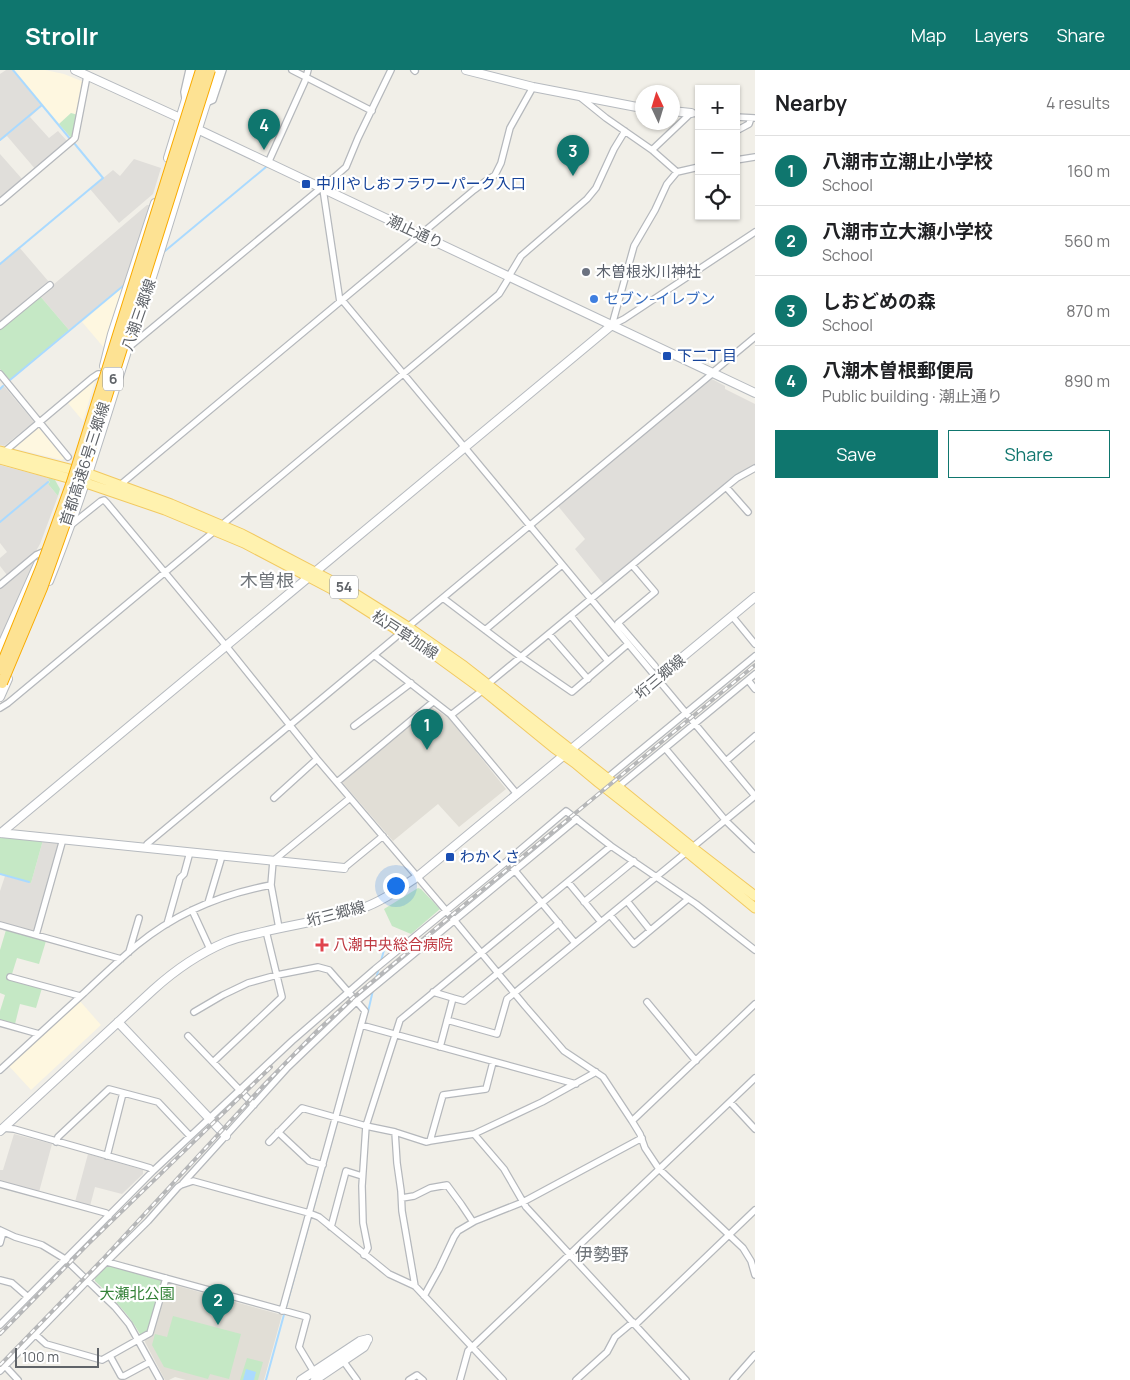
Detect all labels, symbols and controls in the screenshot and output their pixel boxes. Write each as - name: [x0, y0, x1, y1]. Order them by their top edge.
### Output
- text: Strollr: [25, 19, 98, 52]
- text: Map: [911, 23, 946, 47]
- text: Layers: [974, 23, 1028, 47]
- text: Share: [1056, 23, 1105, 47]
- north arrow: [635, 85, 680, 130]
- map controls: [695, 85, 740, 220]
- button: +: [695, 85, 740, 130]
- text: Nearby: [775, 89, 847, 117]
- text: 4 results: [1046, 92, 1110, 114]
- pin: 4: [248, 109, 280, 150]
- button: −: [695, 130, 740, 175]
- pin: 3: [557, 135, 589, 176]
- text: 八潮市立潮止小学校: [822, 148, 993, 174]
- text: 1: [787, 160, 795, 182]
- text: 160 m: [1067, 160, 1110, 182]
- place label: 中川やしおフラワーパーク入口: [316, 173, 526, 194]
- text: School: [822, 174, 873, 196]
- button: locate: [695, 175, 740, 220]
- marker: 中川やしおフラワーパーク入口: [300, 178, 312, 190]
- street label: 潮止通り: [384, 209, 447, 254]
- text: 八潮市立大瀬小学校: [822, 218, 993, 244]
- text: 2: [786, 230, 796, 252]
- text: 560 m: [1064, 230, 1110, 252]
- text: School: [822, 244, 873, 266]
- place label: 木曽根氷川神社: [596, 261, 701, 282]
- marker: 木曽根氷川神社: [580, 266, 592, 278]
- street label: 八潮三郷線: [116, 276, 161, 354]
- place label: セブン-イレブン: [604, 288, 715, 309]
- text: しおどめの森: [822, 288, 936, 314]
- marker: セブン-イレブン: [588, 293, 600, 305]
- text: 3: [786, 300, 796, 322]
- text: 870 m: [1066, 300, 1110, 322]
- text: School: [822, 314, 873, 336]
- place label: 下二丁目: [677, 345, 737, 366]
- marker: 下二丁目: [661, 350, 673, 362]
- text: 八潮木曽根郵便局: [822, 357, 974, 383]
- road number: 6: [103, 368, 123, 390]
- text: 4: [786, 370, 796, 392]
- text: 890 m: [1064, 370, 1110, 392]
- text: Public building · 潮止通り: [822, 385, 1003, 407]
- street label: 首都高速6号三郷線: [55, 399, 114, 529]
- button: Save: [775, 430, 938, 478]
- button: Share: [948, 430, 1110, 478]
- district label: 木曽根: [240, 568, 294, 592]
- road number: 54: [330, 576, 358, 598]
- street label: 松戸草加線: [368, 605, 442, 664]
- street label: 垳三郷線: [630, 649, 689, 704]
- pin: 1: [411, 709, 443, 750]
- place label: わかくさ: [460, 846, 520, 867]
- marker: わかくさ: [444, 851, 456, 863]
- your location: [383, 873, 409, 899]
- street label: 垳三郷線: [304, 896, 368, 931]
- place label: 八潮中央総合病院: [333, 934, 453, 955]
- marker: 八潮中央総合病院: [315, 938, 329, 952]
- district label: 伊勢野: [575, 1242, 629, 1266]
- park label: 大瀬北公園: [99, 1283, 175, 1304]
- pin: 2: [202, 1284, 234, 1325]
- scale bar: [15, 1345, 99, 1368]
- text: 100 m: [22, 1347, 59, 1366]

